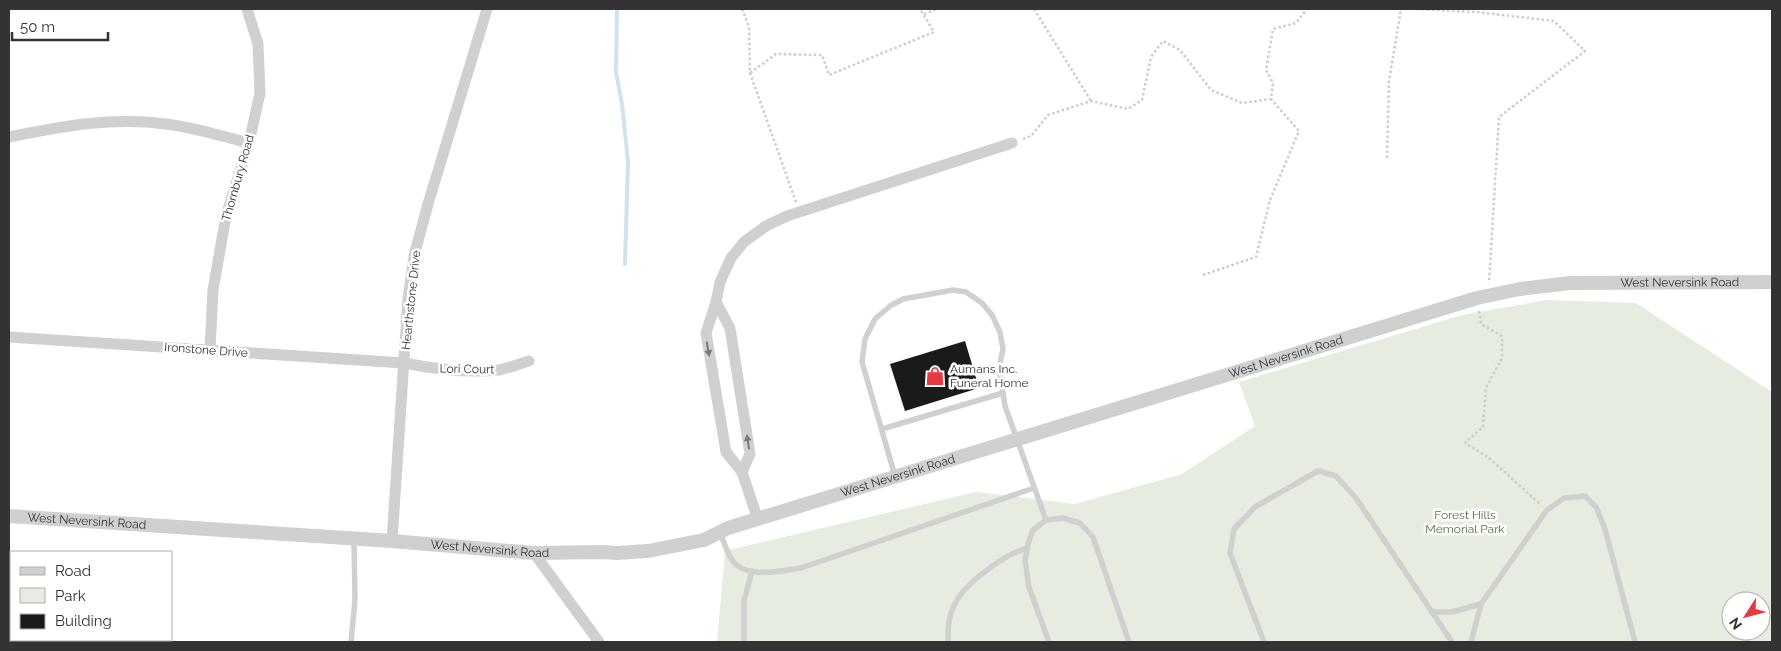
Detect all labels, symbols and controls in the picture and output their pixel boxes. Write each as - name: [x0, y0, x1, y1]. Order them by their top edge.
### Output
- scale bar: [12, 10, 109, 42]
- text: 50 m: [20, 18, 55, 36]
- street label: Thornbury Road: [219, 133, 257, 223]
- street label: Hearthstone Drive: [399, 249, 423, 351]
- street label: West Neversink Road: [1620, 275, 1739, 290]
- street label: West Neversink Road: [1227, 333, 1345, 381]
- street label: Ironstone Drive: [164, 340, 248, 360]
- one-way arrow: [705, 341, 713, 357]
- street label: Lori Court: [440, 362, 494, 376]
- place label: Aumans Inc. Funeral Home: [950, 362, 1029, 390]
- shop icon: Aumans Inc. Funeral Home: [924, 365, 946, 387]
- one-way arrow: [743, 434, 751, 450]
- street label: West Neversink Road: [839, 452, 957, 500]
- park label: Forest Hills Memorial Park: [1425, 508, 1505, 536]
- street label: West Neversink Road: [27, 510, 147, 532]
- street label: West Neversink Road: [430, 537, 549, 560]
- legend: [10, 551, 172, 641]
- text: Road: [55, 562, 91, 580]
- text: Park: [55, 587, 86, 605]
- north arrow: [1721, 591, 1771, 641]
- text: Building: [55, 612, 112, 630]
- text: N: [1726, 615, 1745, 633]

